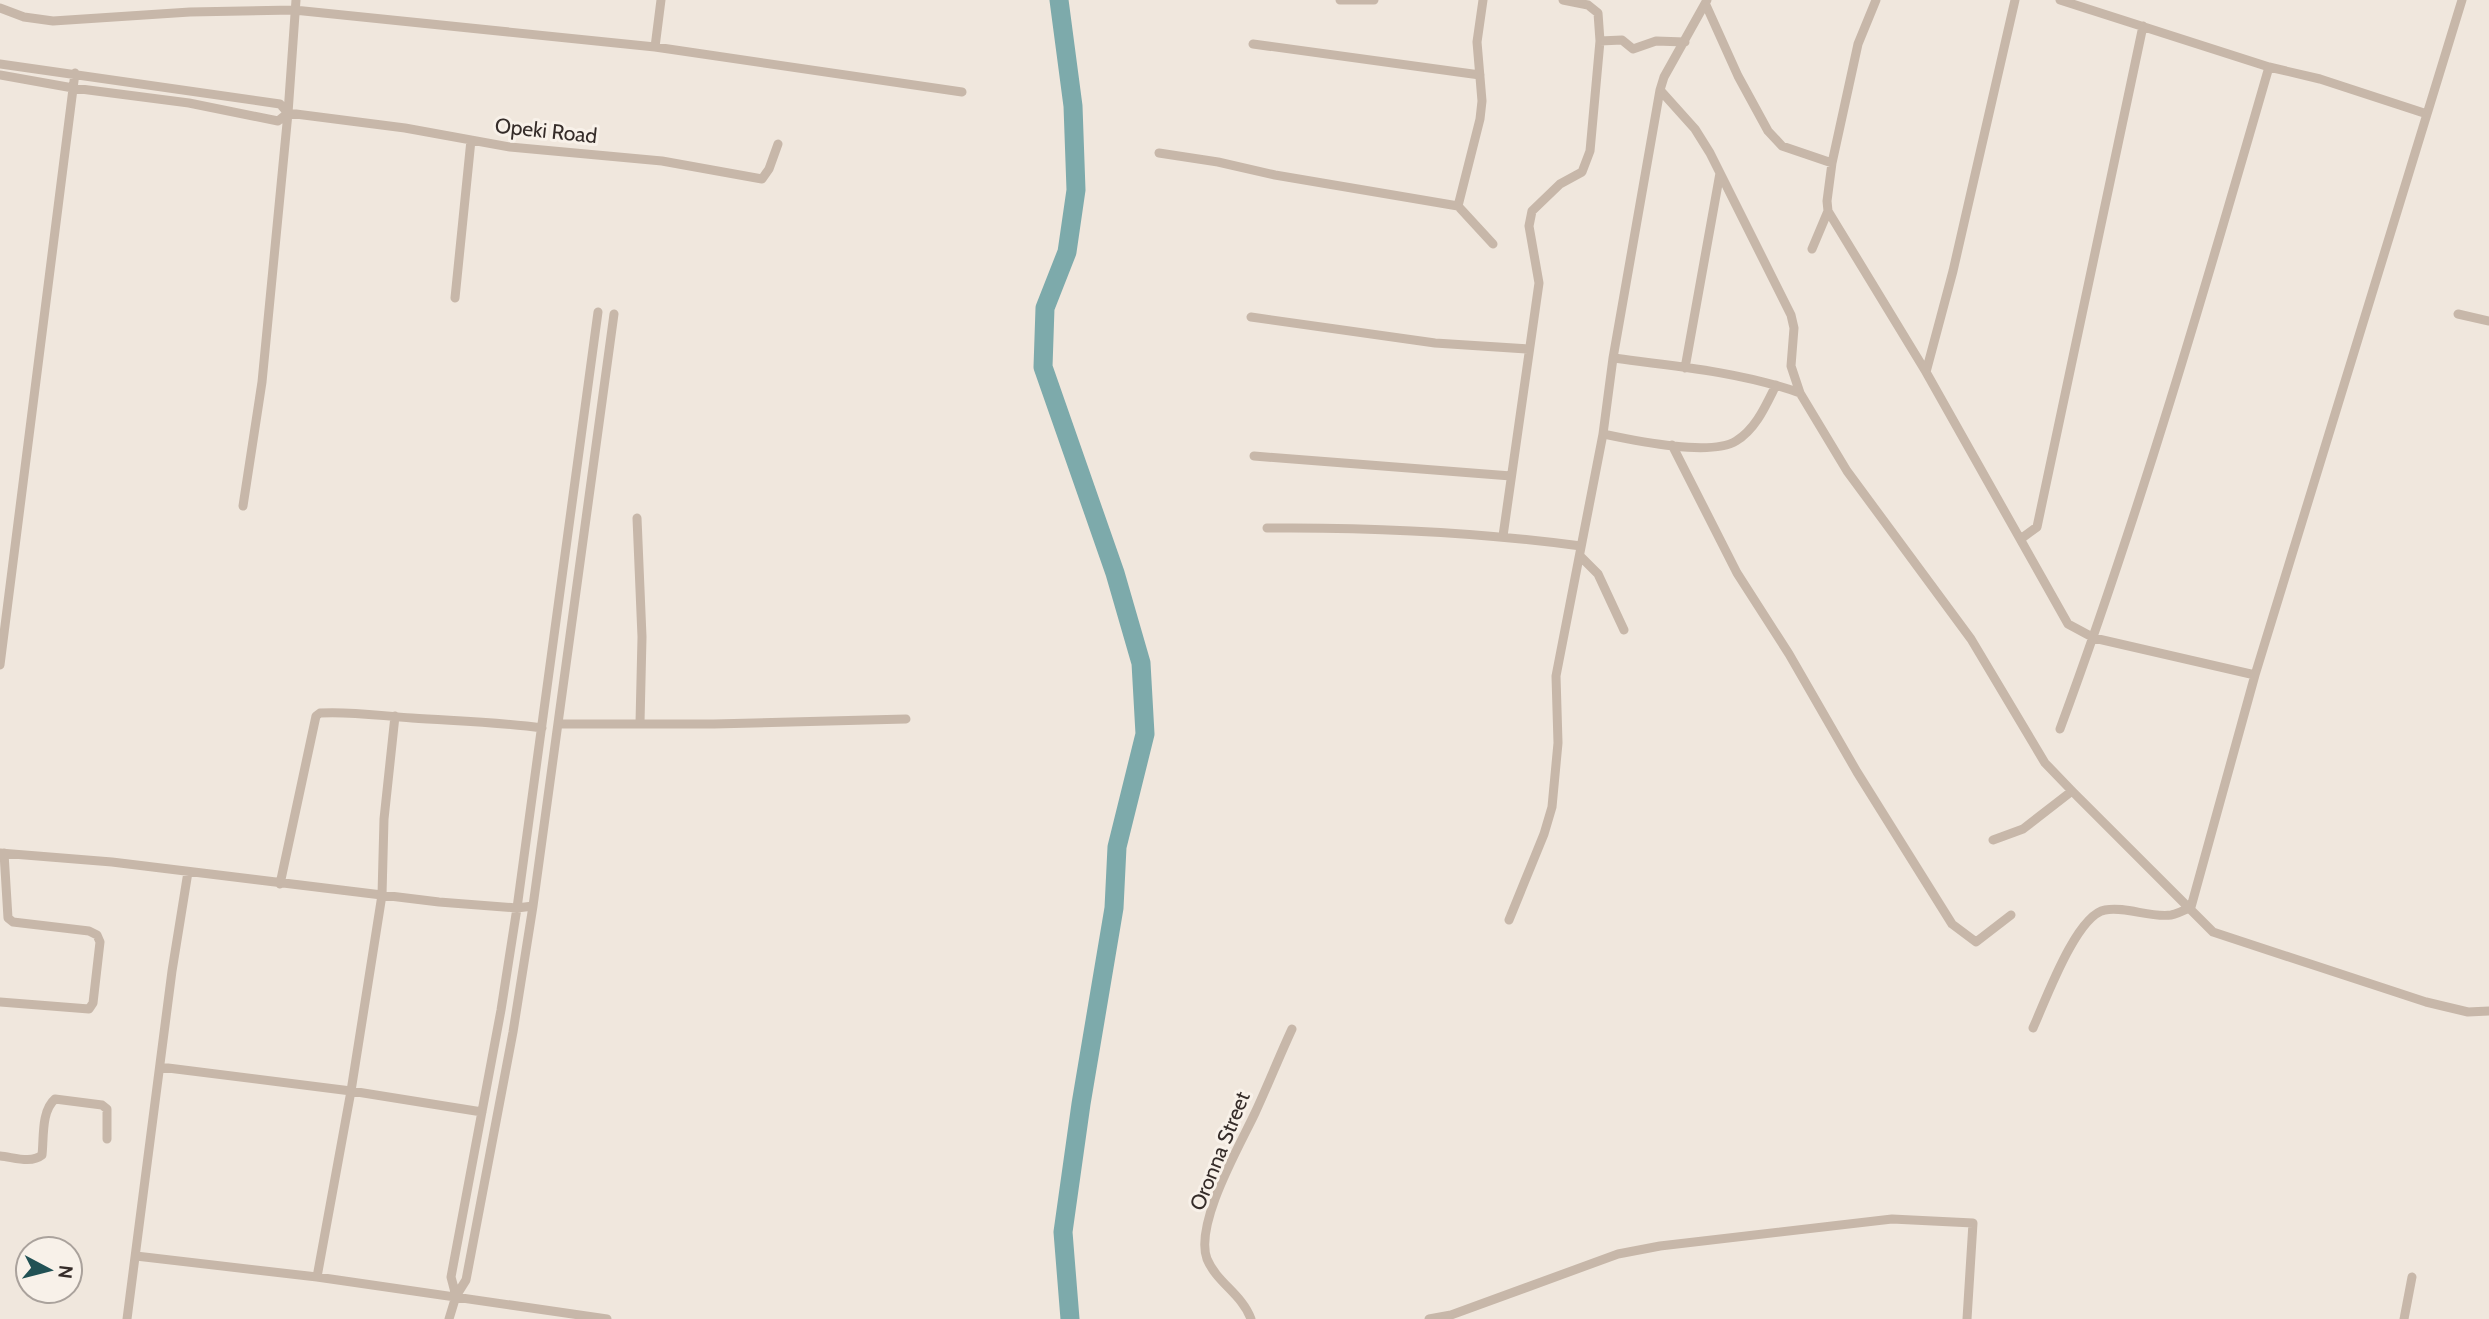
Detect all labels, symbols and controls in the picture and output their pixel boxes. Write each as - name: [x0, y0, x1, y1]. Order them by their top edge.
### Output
- street label: Opeki Road: [494, 113, 598, 148]
- street label: Oronna Street: [1184, 1088, 1255, 1214]
- north arrow: [14, 1235, 84, 1305]
- text: N: [53, 1264, 78, 1280]

